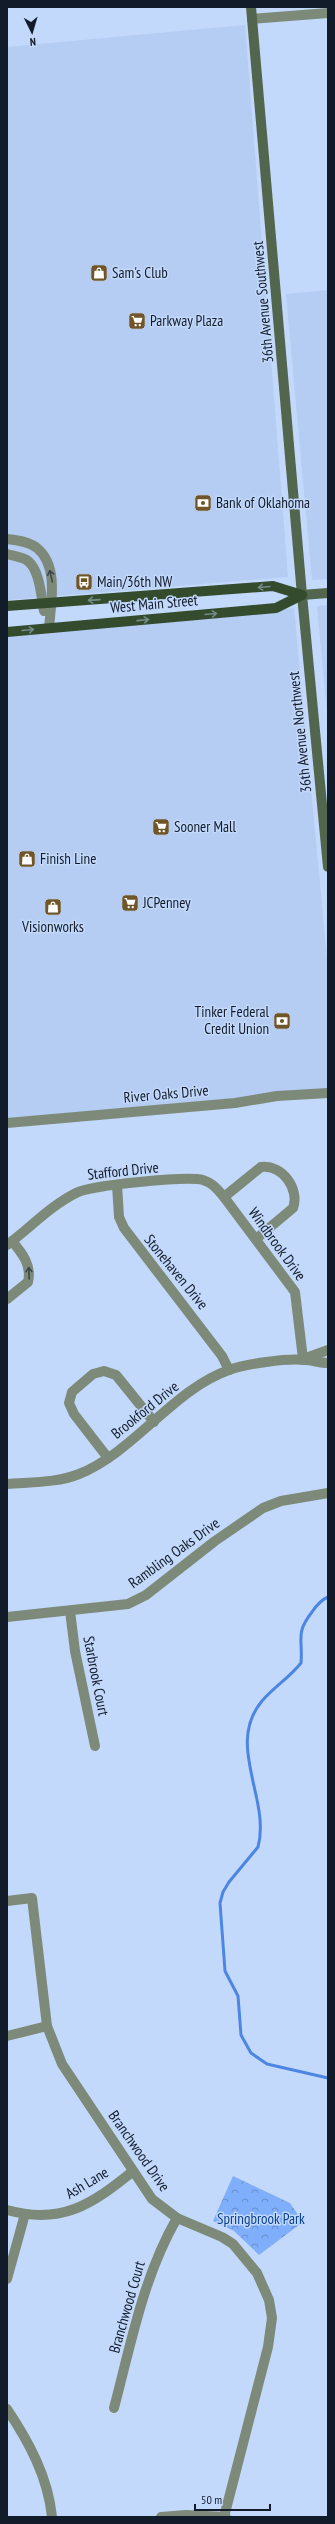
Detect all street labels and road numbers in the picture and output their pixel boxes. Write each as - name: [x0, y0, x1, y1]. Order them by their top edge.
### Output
- street label: 36th Avenue Southwest: [248, 240, 277, 364]
- street label: West Main Street: [109, 590, 198, 617]
- street label: 36th Avenue Northwest: [284, 670, 315, 794]
- street label: River Oaks Drive: [123, 1080, 209, 1107]
- street label: Stafford Drive: [86, 1157, 160, 1184]
- street label: Windbrook Drive: [244, 1203, 310, 1284]
- street label: Stonehaven Drive: [140, 1230, 213, 1313]
- street label: Brookford Drive: [107, 1377, 182, 1443]
- street label: Rambling Oaks Drive: [124, 1513, 223, 1592]
- street label: Starbrook Court: [79, 1634, 114, 1717]
- street label: Branchwood Drive: [105, 2107, 174, 2195]
- street label: Ash Lane: [62, 2162, 112, 2203]
- street label: Branchwood Court: [104, 2259, 149, 2355]

